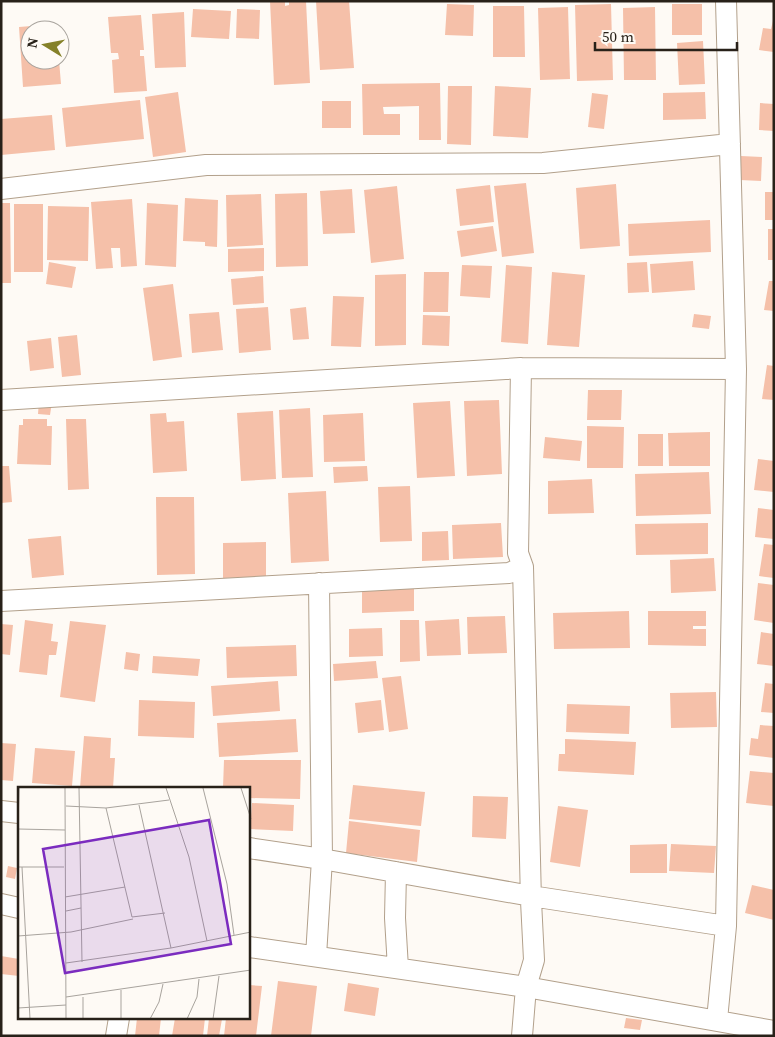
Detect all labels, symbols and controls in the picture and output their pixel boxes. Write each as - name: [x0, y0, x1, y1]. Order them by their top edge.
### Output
- north arrow: [20, 20, 70, 70]
- scale bar: [595, 20, 738, 52]
- text: 50 m: [602, 26, 634, 47]
- text: N: [21, 36, 43, 50]
- inset map: [18, 787, 250, 1020]

